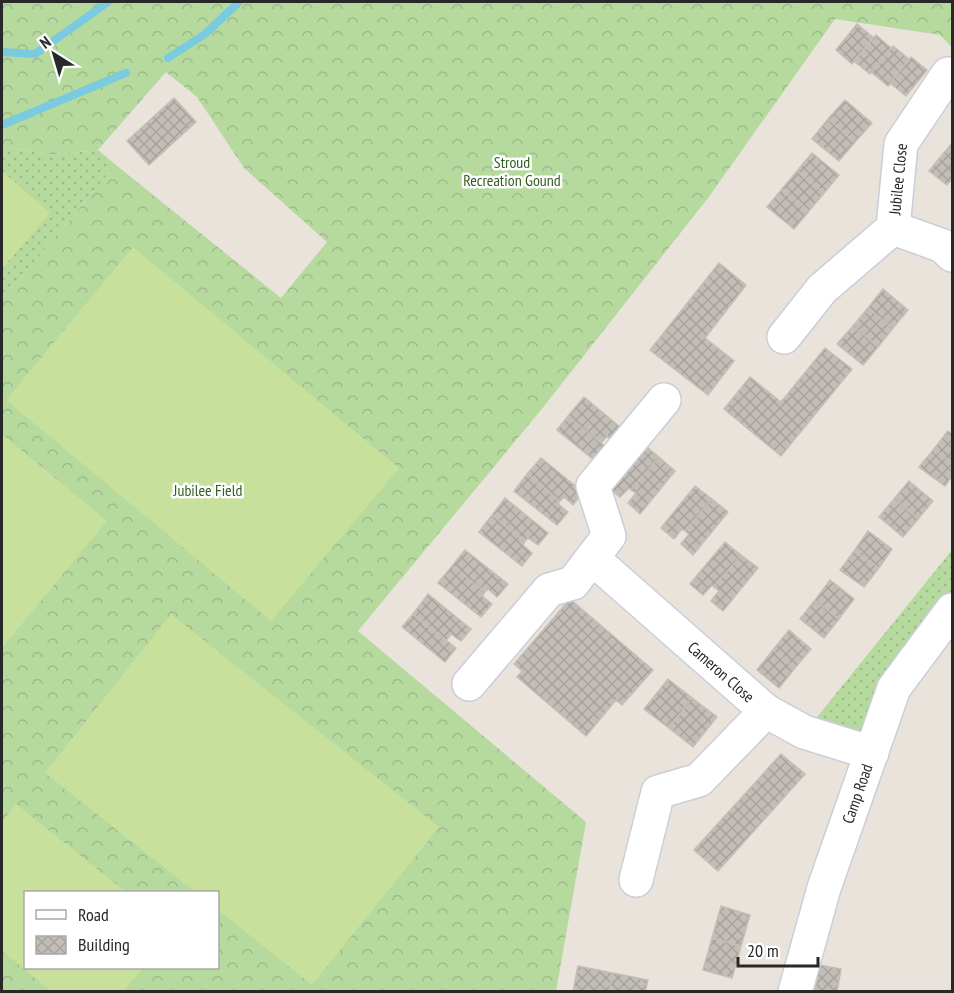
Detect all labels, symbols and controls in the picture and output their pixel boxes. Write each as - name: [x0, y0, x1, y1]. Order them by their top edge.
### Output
- north arrow: [24, 24, 84, 84]
- text: N: [36, 31, 54, 53]
- street label: Jubilee Close: [884, 143, 911, 217]
- park label: Stroud Recreation Gound: [463, 152, 561, 190]
- park label: Jubilee Field: [173, 480, 242, 500]
- street label: Cameron Close: [684, 637, 759, 706]
- street label: Camp Road: [837, 761, 877, 826]
- legend: [24, 891, 219, 969]
- text: Road: [78, 903, 109, 926]
- scale bar: [738, 930, 818, 968]
- text: Building: [78, 933, 130, 956]
- text: 20 m: [747, 939, 779, 962]

